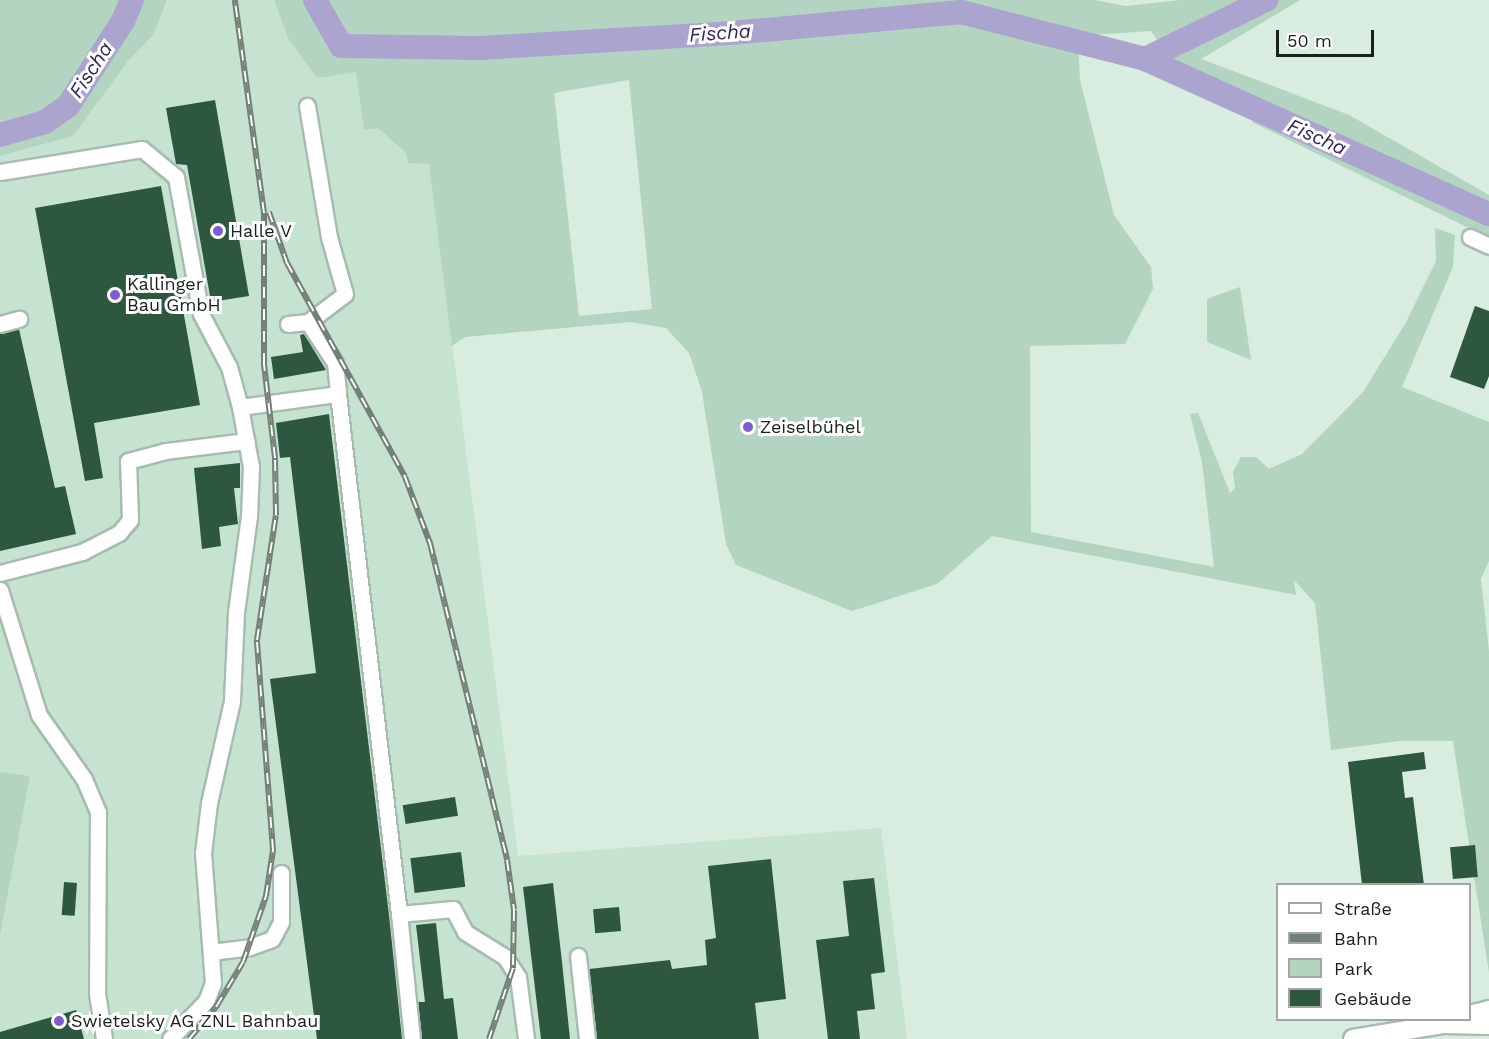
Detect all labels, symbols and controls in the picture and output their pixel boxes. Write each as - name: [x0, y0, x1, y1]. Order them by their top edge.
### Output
- scale bar: [1279, 18, 1376, 56]
- water label: Fischa: [688, 19, 752, 47]
- text: 50 m: [1287, 30, 1332, 51]
- water label: Fischa: [64, 38, 118, 102]
- water label: Fischa: [1284, 113, 1350, 161]
- place label: Halle V: [230, 220, 292, 242]
- marker: Halle V: [211, 224, 225, 238]
- place label: Kallinger Bau GmbH: [127, 274, 221, 316]
- marker: Kallinger Bau GmbH: [108, 288, 122, 302]
- place label: Zeiselbühel: [760, 416, 861, 438]
- marker: Zeiselbühel: [741, 420, 755, 434]
- legend: [1276, 883, 1471, 1021]
- text: Straße: [1334, 898, 1392, 919]
- text: Bahn: [1334, 928, 1378, 949]
- text: Park: [1334, 958, 1373, 979]
- text: Gebäude: [1334, 988, 1412, 1009]
- place label: Swietelsky AG ZNL Bahnbau: [71, 1010, 320, 1032]
- marker: Swietelsky AG ZNL Bahnbau: [52, 1014, 66, 1028]

